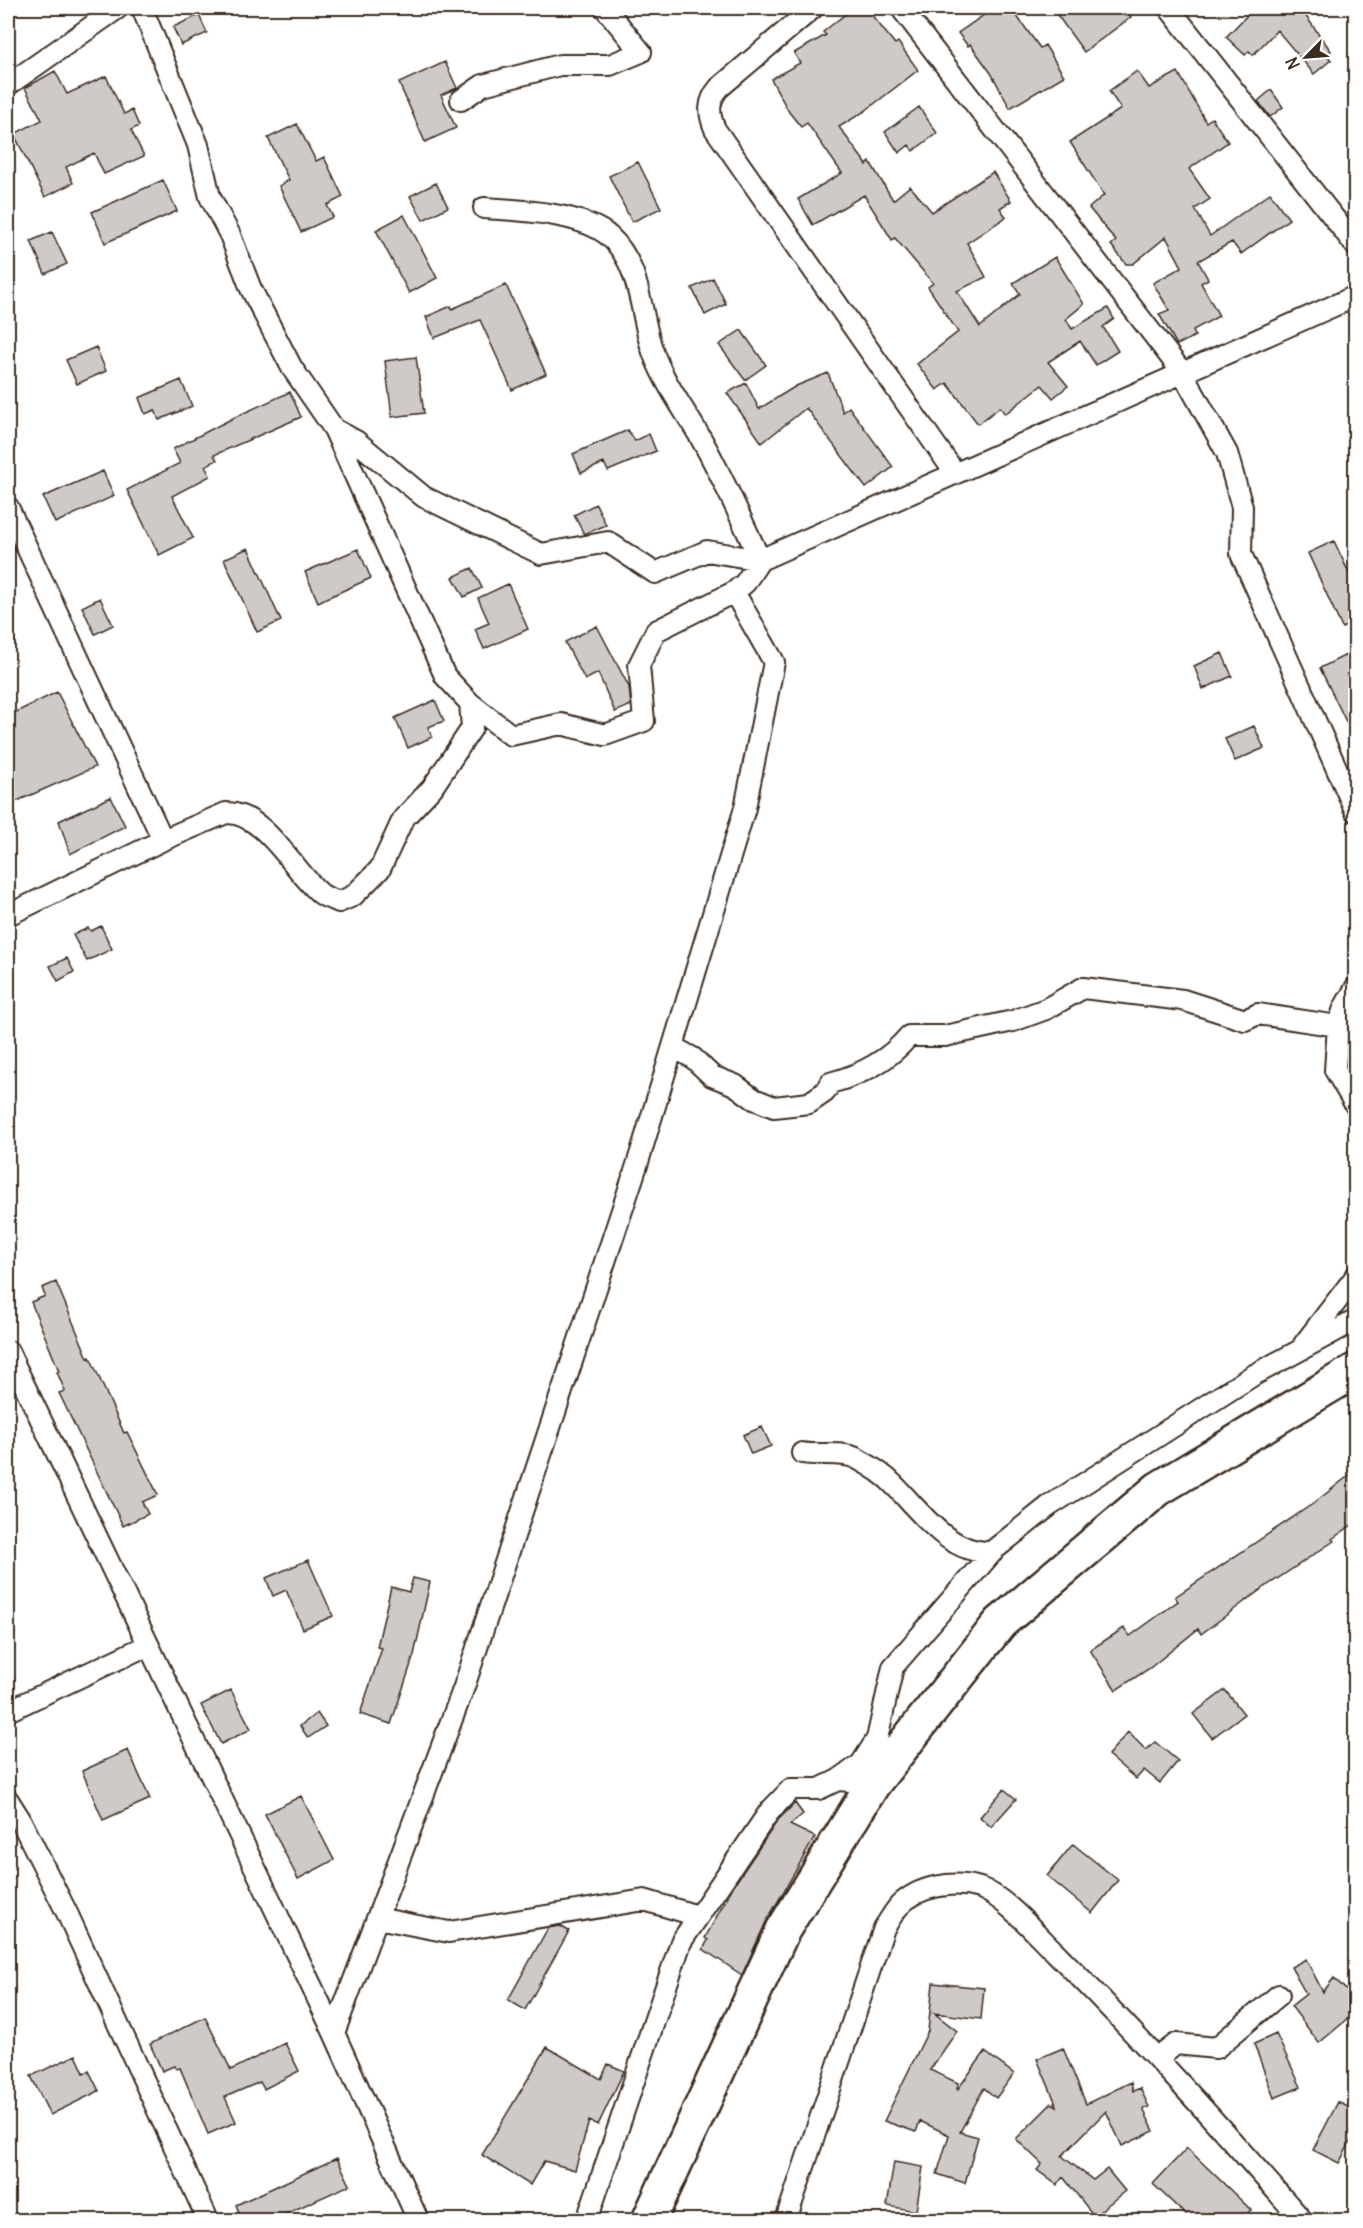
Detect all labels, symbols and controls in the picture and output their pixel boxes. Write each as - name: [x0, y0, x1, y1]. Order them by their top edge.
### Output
- north arrow: [1276, 27, 1336, 87]
- text: N: [1281, 54, 1304, 73]

